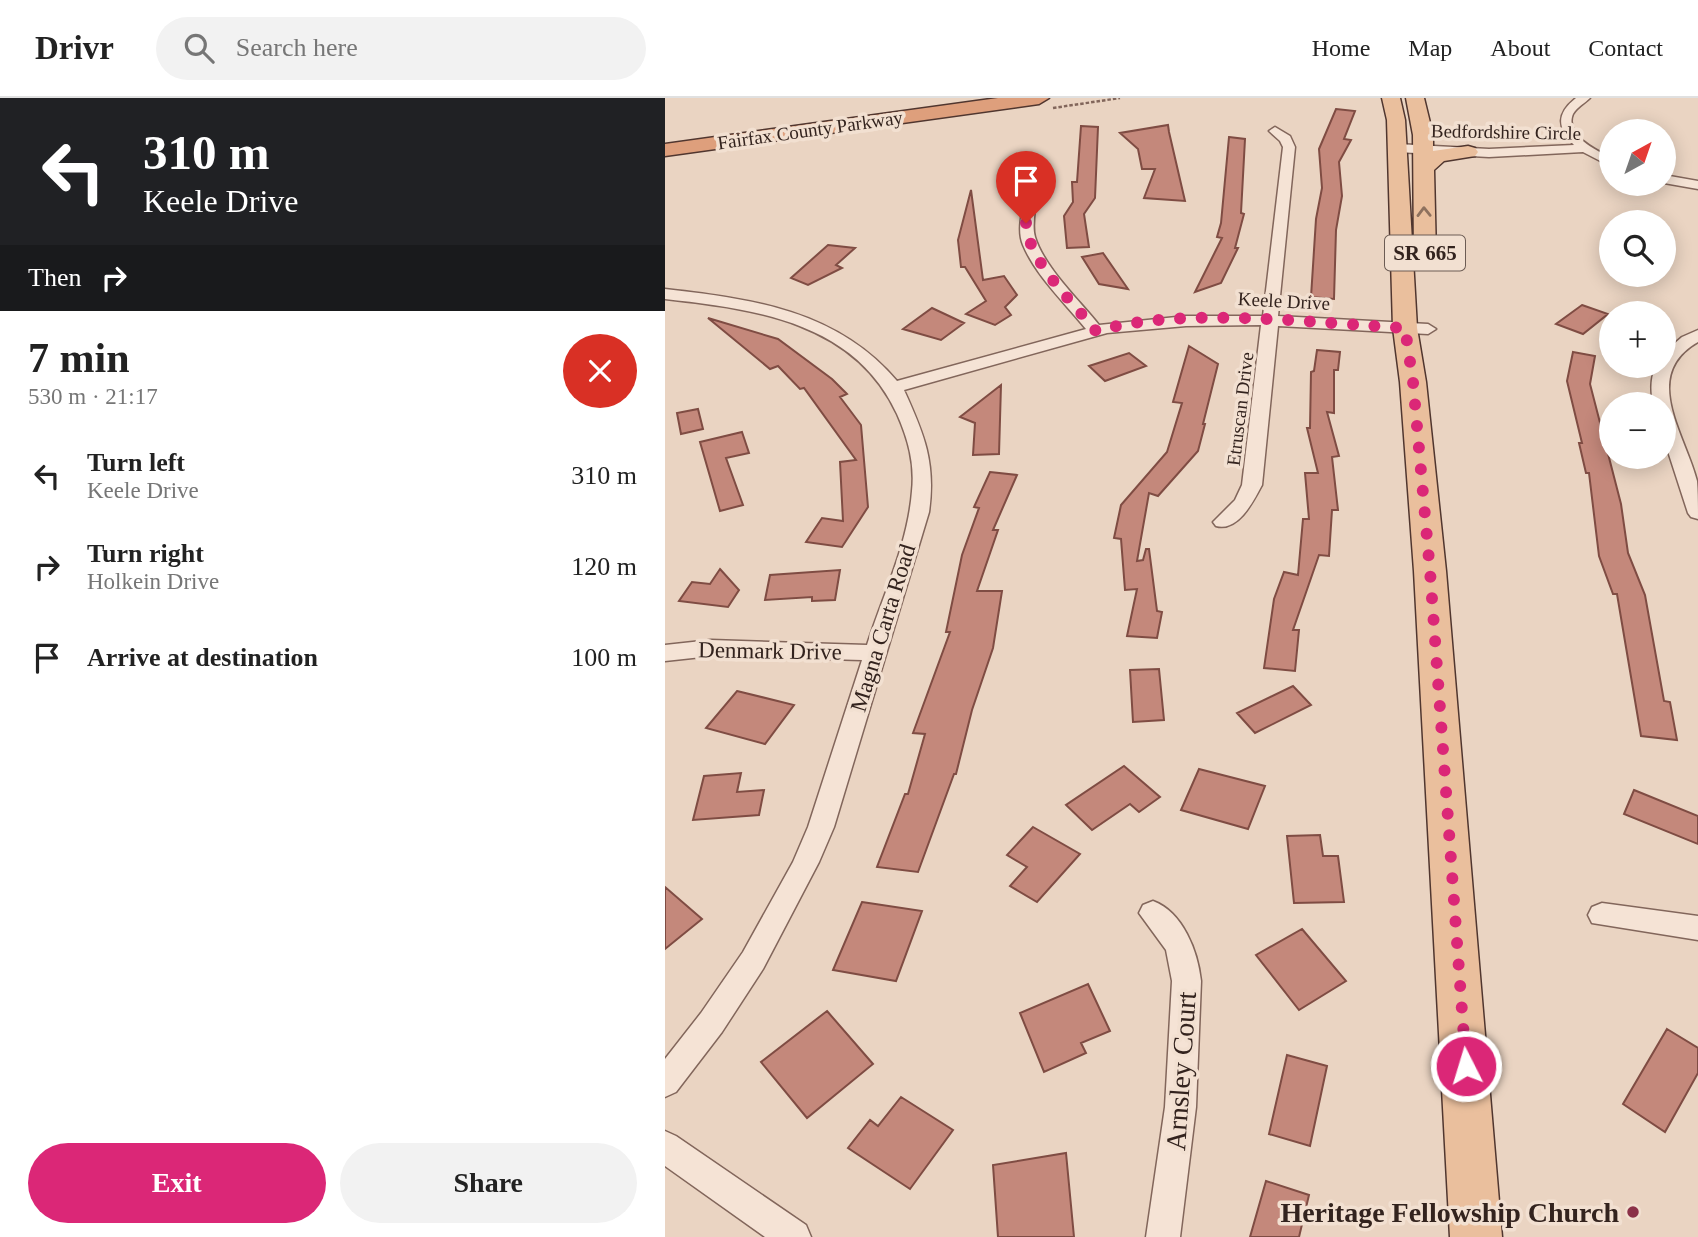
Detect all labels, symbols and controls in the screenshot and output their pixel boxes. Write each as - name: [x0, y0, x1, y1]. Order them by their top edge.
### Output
- search box: [156, 17, 646, 80]
- icon: search: [180, 29, 218, 67]
- text: Drivr: [35, 30, 114, 66]
- text: Search here: [236, 33, 358, 62]
- text: Home: [1312, 35, 1370, 61]
- text: Map: [1408, 35, 1452, 61]
- text: About: [1490, 35, 1550, 61]
- text: Contact: [1588, 35, 1663, 61]
- street label: Fairfax County Parkway: [716, 107, 904, 153]
- north arrow: [1599, 119, 1677, 196]
- map controls: [1599, 119, 1676, 469]
- street label: Bedfordshire Circle: [1431, 120, 1581, 144]
- text: 310 m: [143, 125, 270, 180]
- icon: left: [28, 126, 119, 217]
- pin: [996, 151, 1056, 223]
- icon: arrive: [1007, 162, 1045, 200]
- text: Keele Drive: [143, 183, 298, 219]
- one-way arrow: [1417, 206, 1432, 217]
- button: search: [1599, 210, 1676, 287]
- road number: SR 665: [1385, 236, 1465, 270]
- icon: right: [95, 259, 133, 297]
- text: Then: [28, 263, 81, 292]
- street label: Keele Drive: [1237, 288, 1331, 314]
- button: +: [1599, 301, 1676, 378]
- button: close: [563, 334, 637, 408]
- text: 7 min: [28, 335, 130, 381]
- street label: Etruscan Drive: [1223, 351, 1257, 467]
- text: 530 m · 21:17: [28, 384, 158, 409]
- button: −: [1599, 392, 1676, 469]
- text: Turn left: [87, 448, 185, 477]
- icon: left: [28, 457, 66, 495]
- text: 310 m: [571, 461, 637, 490]
- text: Keele Drive: [87, 478, 199, 503]
- text: Turn right: [87, 539, 204, 568]
- street label: Magna Carta Road: [846, 541, 920, 715]
- icon: right: [28, 548, 66, 586]
- text: 120 m: [571, 552, 637, 581]
- text: Holkein Drive: [87, 569, 219, 594]
- street label: Denmark Drive: [698, 637, 842, 665]
- icon: arrive: [28, 639, 66, 677]
- text: Arrive at destination: [87, 643, 318, 672]
- text: 100 m: [571, 643, 637, 672]
- street label: Arnsley Court: [1160, 990, 1202, 1152]
- position arrow: [1429, 1029, 1503, 1103]
- button: Exit: [28, 1143, 326, 1223]
- button: Share: [340, 1143, 637, 1223]
- place label: Heritage Fellowship Church: [1280, 1197, 1619, 1228]
- marker: Heritage Fellowship Church: [1625, 1204, 1641, 1220]

